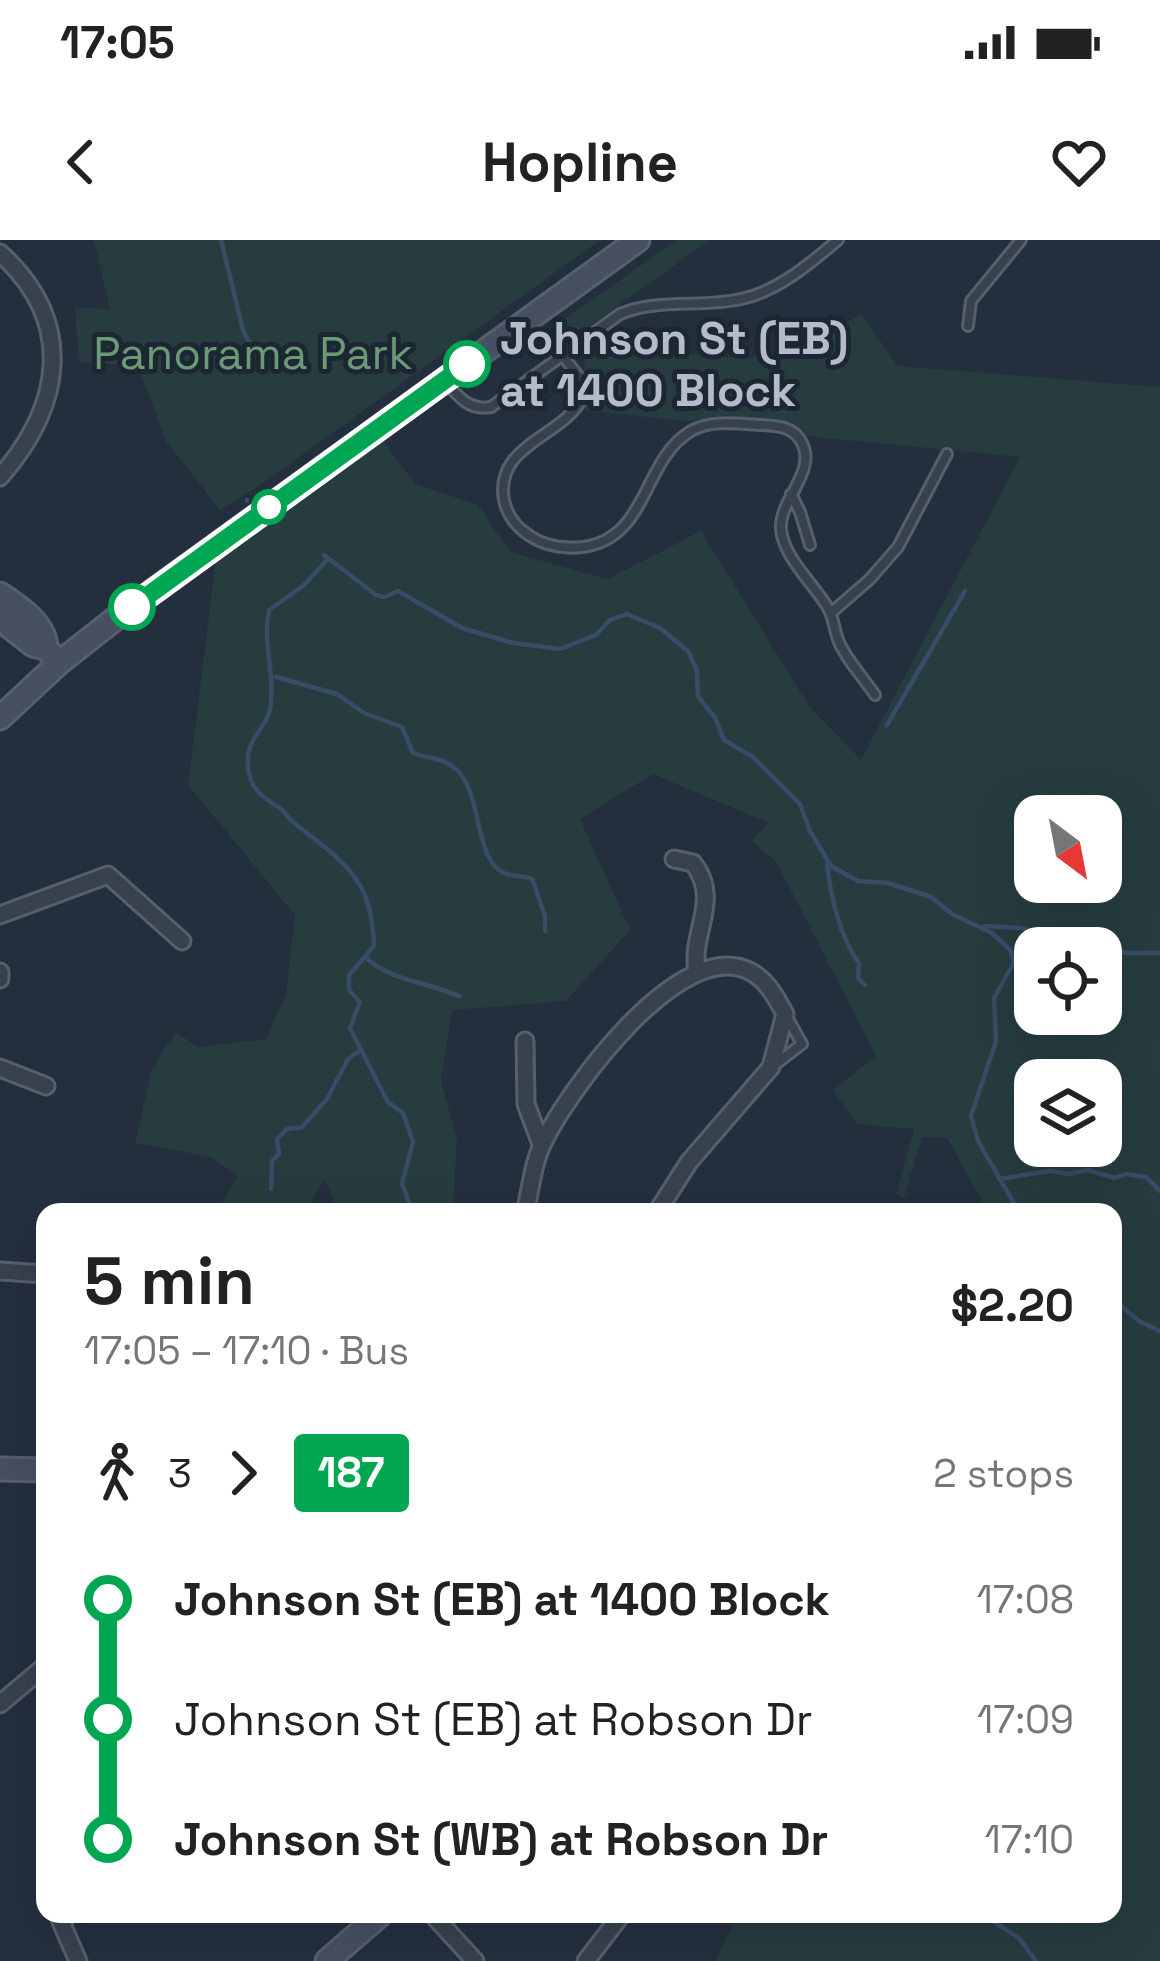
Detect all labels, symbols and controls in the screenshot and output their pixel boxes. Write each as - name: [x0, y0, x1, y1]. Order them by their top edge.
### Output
- text: 17:05: [60, 14, 175, 71]
- text: Hopline: [482, 128, 678, 197]
- icon: back: [48, 129, 114, 195]
- icon: heart: [1046, 129, 1112, 195]
- place label: Johnson St (EB) at 1400 Block: [500, 310, 848, 419]
- park label: Panorama Park: [93, 325, 413, 382]
- marker: Johnson St (EB) at 1400 Block: [445, 342, 489, 386]
- unlabelled marker: [253, 491, 285, 523]
- unlabelled marker: [110, 585, 154, 629]
- north arrow: [1014, 795, 1122, 903]
- map controls: [1014, 795, 1122, 1167]
- button: locate: [1014, 927, 1122, 1035]
- button: layers: [1014, 1059, 1122, 1167]
- text: 5 min: [84, 1239, 255, 1323]
- text: $2.20: [951, 1277, 1074, 1334]
- text: 17:05 – 17:10 · Bus: [84, 1326, 409, 1375]
- icon: walk: [84, 1440, 150, 1506]
- icon: forward: [210, 1440, 276, 1506]
- text: 187: [318, 1446, 385, 1499]
- text: 3: [168, 1449, 192, 1498]
- text: 2 stops: [933, 1449, 1074, 1498]
- text: Johnson St (EB) at 1400 Block: [174, 1571, 830, 1628]
- text: 17:08: [977, 1575, 1074, 1624]
- text: Johnson St (EB) at Robson Dr: [174, 1691, 813, 1748]
- text: 17:09: [977, 1695, 1074, 1744]
- text: Johnson St (WB) at Robson Dr: [174, 1811, 828, 1868]
- text: 17:10: [985, 1815, 1074, 1864]

